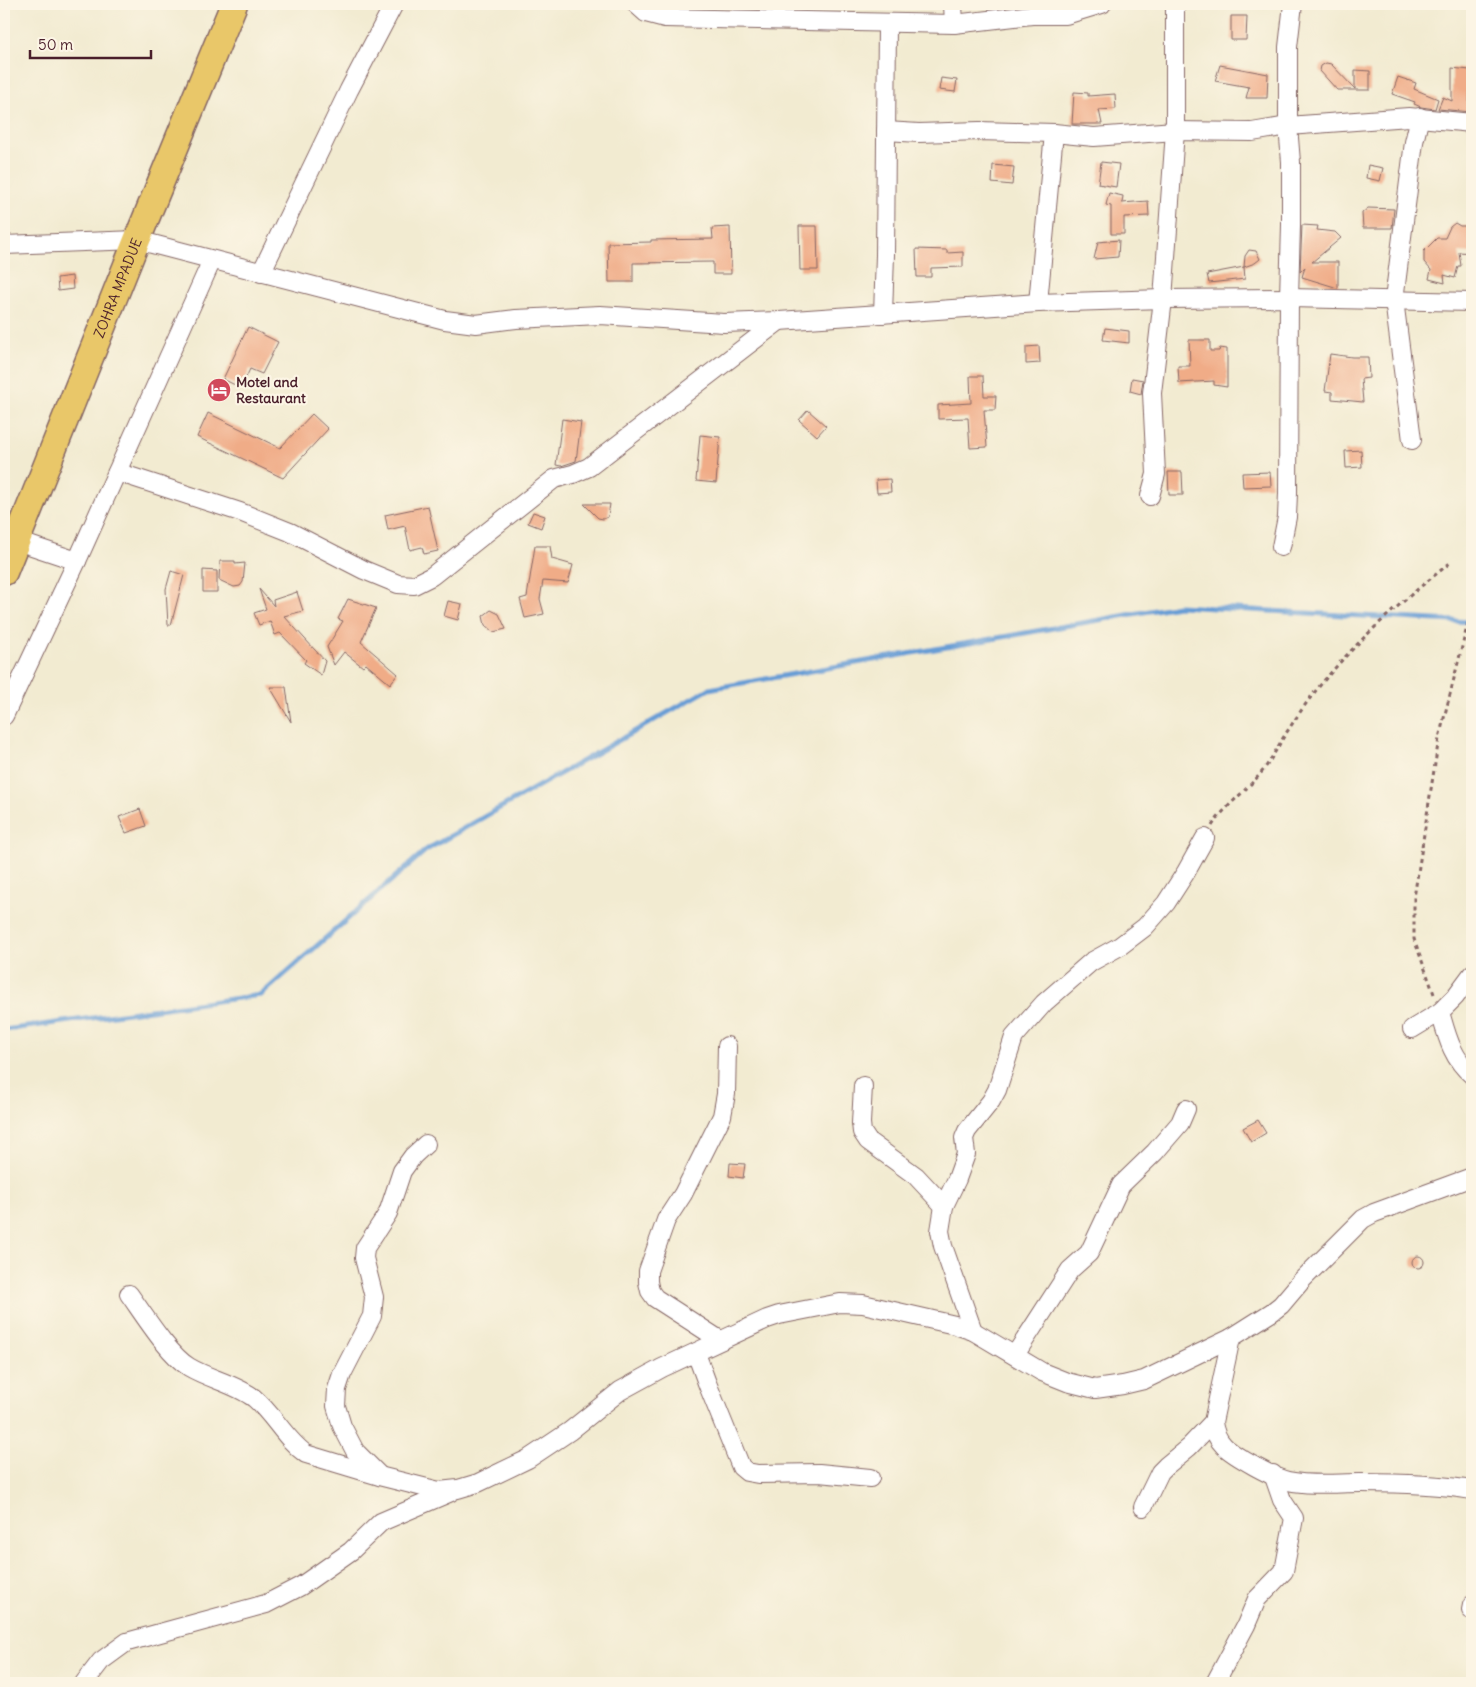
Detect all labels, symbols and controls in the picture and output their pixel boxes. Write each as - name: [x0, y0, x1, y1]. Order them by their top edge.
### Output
- scale bar: [30, 28, 151, 60]
- text: 50 m: [38, 35, 73, 54]
- street label: ZOHRA MPADUE: [90, 235, 146, 340]
- place label: Motel and Restaurant: [236, 373, 306, 407]
- hotel icon: Motel and Restaurant: [206, 377, 232, 403]

